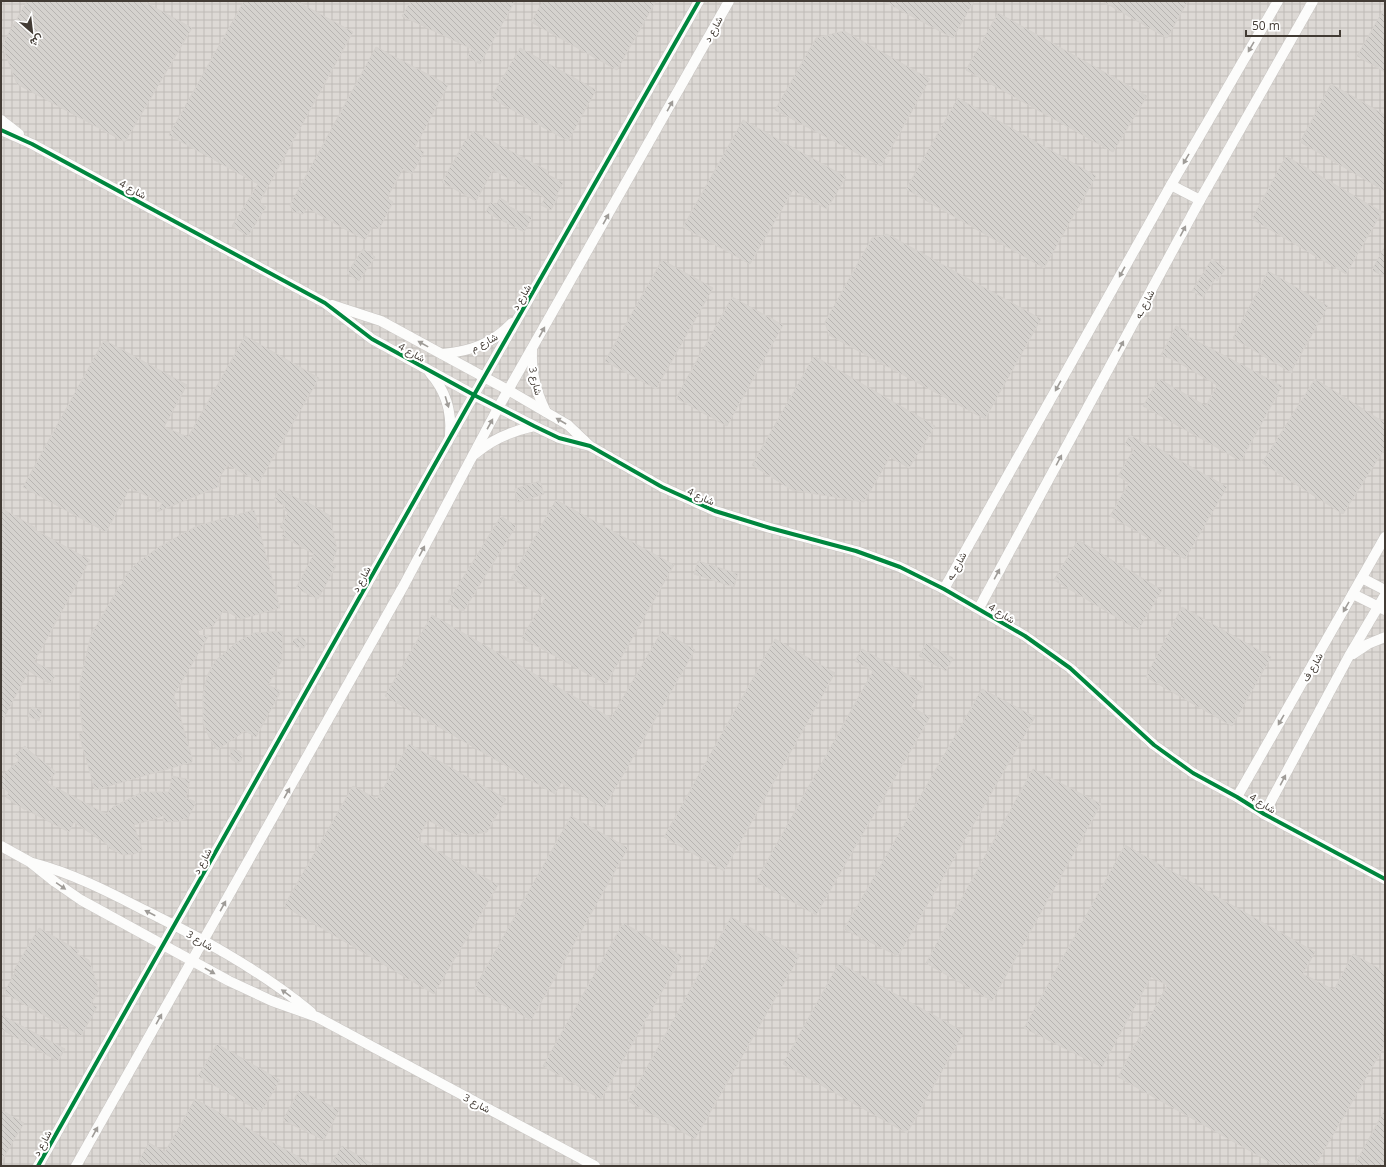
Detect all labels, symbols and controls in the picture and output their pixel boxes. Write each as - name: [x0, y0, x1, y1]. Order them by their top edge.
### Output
- north arrow: [12, 12, 52, 52]
- scale bar: [1246, 12, 1340, 38]
- street label: شارع د: [700, 13, 726, 44]
- text: 50 m: [1252, 17, 1280, 34]
- text: ش: [28, 32, 46, 51]
- one-way arrow: [1248, 41, 1255, 53]
- one-way arrow: [666, 100, 673, 112]
- one-way arrow: [1182, 153, 1189, 165]
- street label: شارع 4: [117, 176, 149, 202]
- one-way arrow: [602, 213, 609, 225]
- one-way arrow: [1180, 225, 1186, 237]
- one-way arrow: [1118, 266, 1125, 278]
- street label: شارع د: [508, 281, 534, 312]
- street label: شارع ـه: [1131, 287, 1157, 321]
- one-way arrow: [538, 326, 545, 338]
- street label: شارع م: [468, 329, 500, 355]
- street label: شارع 4: [396, 339, 428, 365]
- one-way arrow: [417, 340, 429, 347]
- one-way arrow: [1118, 340, 1124, 351]
- street label: شارع 3: [526, 366, 546, 397]
- one-way arrow: [1055, 380, 1061, 392]
- one-way arrow: [444, 396, 450, 408]
- one-way arrow: [555, 417, 567, 424]
- one-way arrow: [486, 418, 493, 430]
- one-way arrow: [1056, 454, 1062, 466]
- street label: شارع 4: [685, 484, 717, 508]
- one-way arrow: [419, 545, 425, 557]
- street label: شارع ـه: [942, 549, 970, 583]
- street label: شارع د: [348, 563, 374, 594]
- one-way arrow: [994, 568, 1000, 580]
- street label: شارع 4: [986, 600, 1018, 626]
- one-way arrow: [1342, 601, 1349, 613]
- street label: شارع ف: [1298, 650, 1326, 684]
- one-way arrow: [1277, 714, 1284, 726]
- one-way arrow: [1279, 774, 1286, 785]
- one-way arrow: [283, 787, 290, 798]
- street label: شارع 4: [1247, 790, 1279, 816]
- street label: شارع د: [189, 845, 215, 876]
- one-way arrow: [55, 882, 66, 890]
- one-way arrow: [219, 900, 226, 912]
- one-way arrow: [144, 910, 156, 916]
- street label: شارع 3: [184, 927, 216, 953]
- one-way arrow: [204, 968, 216, 974]
- one-way arrow: [281, 988, 292, 997]
- one-way arrow: [155, 1013, 162, 1025]
- street label: شارع 3: [461, 1090, 493, 1116]
- one-way arrow: [91, 1126, 98, 1138]
- street label: شارع د: [29, 1127, 55, 1158]

